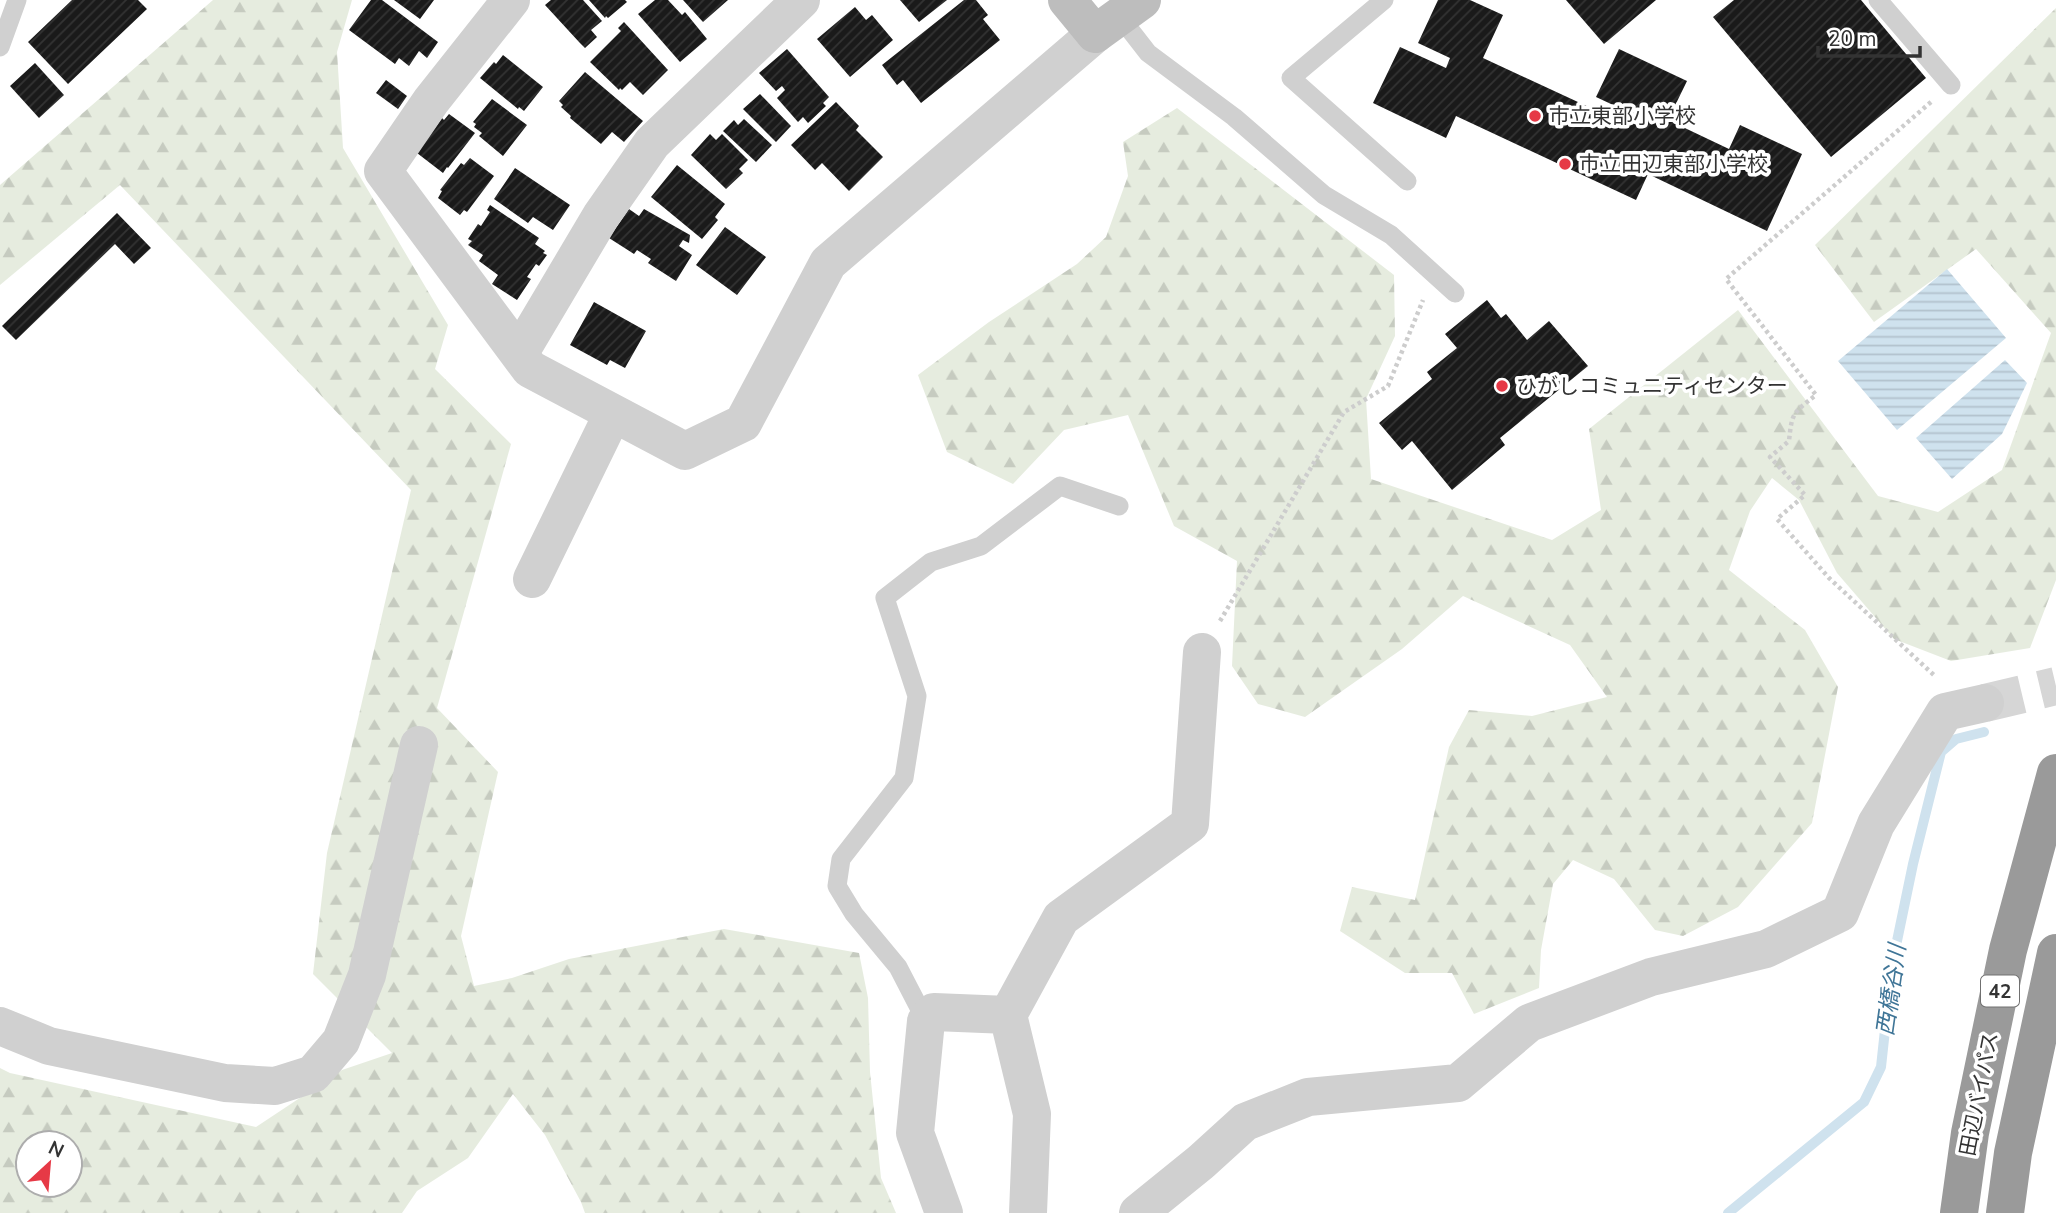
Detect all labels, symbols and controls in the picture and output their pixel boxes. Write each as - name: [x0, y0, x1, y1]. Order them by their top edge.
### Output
- scale bar: [1818, 14, 1920, 58]
- text: 20 m: [1828, 25, 1877, 53]
- place label: 市立東部小学校: [1549, 102, 1696, 130]
- marker: 市立東部小学校: [1527, 108, 1543, 124]
- place label: 市立田辺東部小学校: [1579, 150, 1768, 178]
- marker: 市立田辺東部小学校: [1557, 156, 1573, 172]
- place label: ひがしコミュニティセンター: [1516, 372, 1788, 400]
- marker: ひがしコミュニティセンター: [1494, 378, 1510, 394]
- water label: 西橋谷川: [1870, 939, 1914, 1038]
- road number: 42: [1981, 976, 2019, 1007]
- street label: 田辺バイパス: [1953, 1030, 2005, 1158]
- north arrow: [14, 1129, 84, 1199]
- text: N: [44, 1135, 68, 1164]

